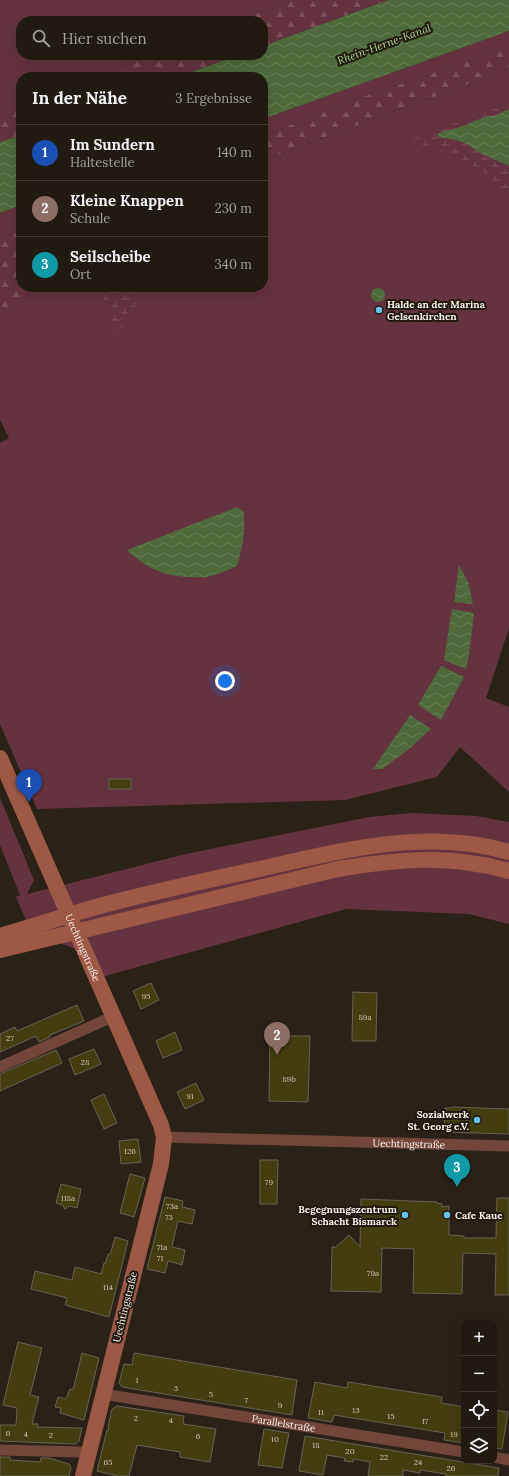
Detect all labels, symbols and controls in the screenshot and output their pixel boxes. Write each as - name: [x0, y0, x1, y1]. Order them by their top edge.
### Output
- search box: [16, 16, 268, 60]
- water label: Rhein-Herne-Kanal: [335, 21, 433, 67]
- icon: search: [30, 27, 52, 49]
- text: Hier suchen: [62, 29, 146, 48]
- text: In der Nähe: [32, 87, 127, 109]
- text: 3 Ergebnisse: [175, 90, 252, 107]
- text: Im Sundern: [70, 135, 155, 154]
- text: 1: [42, 144, 48, 161]
- text: 140 m: [217, 144, 252, 161]
- text: Haltestelle: [70, 154, 135, 171]
- text: Kleine Knappen: [70, 191, 184, 210]
- text: 2: [42, 200, 48, 217]
- text: 230 m: [215, 200, 252, 217]
- text: Schule: [70, 210, 110, 227]
- text: Seilscheibe: [70, 247, 151, 266]
- text: 3: [41, 256, 49, 273]
- text: 340 m: [215, 256, 252, 273]
- text: Ort: [70, 266, 91, 283]
- place label: Halde an der Marina Gelsenkirchen: [387, 298, 486, 323]
- marker: Halde an der Marina Gelsenkirchen: [374, 305, 384, 315]
- your location: [215, 671, 235, 691]
- pin: 1: [16, 769, 42, 802]
- street label: Uechtingstraße: [63, 912, 104, 984]
- house number: 95: [142, 991, 150, 1001]
- house number: 89a: [358, 1012, 372, 1022]
- pin: 2: [264, 1022, 290, 1055]
- house number: 27: [6, 1033, 14, 1043]
- house number: 28: [81, 1057, 90, 1067]
- house number: 89b: [282, 1074, 296, 1084]
- house number: 91: [186, 1091, 194, 1101]
- place label: Sozialwerk St. Georg e.V.: [408, 1108, 469, 1133]
- marker: Sozialwerk St. Georg e.V.: [472, 1115, 482, 1125]
- street label: Uechtingstraße: [373, 1136, 446, 1151]
- house number: 126: [124, 1146, 136, 1156]
- pin: 3: [444, 1154, 470, 1187]
- house number: 79: [265, 1177, 274, 1187]
- house number: 118a: [61, 1193, 75, 1203]
- house number: 73a: [166, 1201, 178, 1211]
- place label: Begegnungszentrum Schacht Bismarck: [298, 1203, 398, 1228]
- place label: Cafe Kaue: [455, 1209, 503, 1222]
- marker: Begegnungszentrum Schacht Bismarck: [400, 1210, 410, 1220]
- marker: Cafe Kaue: [442, 1210, 452, 1220]
- house number: 73: [165, 1212, 174, 1222]
- house number: 71a: [157, 1242, 167, 1252]
- house number: 71: [157, 1253, 163, 1263]
- house number: 79a: [367, 1268, 379, 1278]
- street label: Uechtingstraße: [110, 1270, 140, 1344]
- house number: 114: [103, 1282, 114, 1292]
- map controls: [461, 1320, 497, 1464]
- button: +: [461, 1320, 497, 1356]
- button: −: [461, 1356, 497, 1392]
- house number: 1: [136, 1375, 139, 1385]
- house number: 3: [174, 1383, 179, 1393]
- house number: 5: [209, 1389, 213, 1399]
- button: locate: [461, 1392, 497, 1428]
- house number: 7: [244, 1395, 248, 1405]
- house number: 9: [278, 1400, 283, 1410]
- house number: 13: [352, 1405, 360, 1415]
- house number: 11: [318, 1407, 324, 1417]
- house number: 15: [387, 1411, 395, 1421]
- street label: Parallelstraße: [251, 1412, 317, 1435]
- house number: 2: [134, 1413, 138, 1423]
- house number: 4: [169, 1415, 174, 1425]
- house number: 17: [422, 1416, 429, 1426]
- house number: 6: [6, 1428, 11, 1438]
- button: layers: [461, 1428, 497, 1464]
- house number: 4: [24, 1429, 29, 1439]
- house number: 19: [450, 1429, 458, 1439]
- house number: 2: [49, 1430, 53, 1440]
- house number: 6: [196, 1431, 201, 1441]
- house number: 10: [271, 1434, 279, 1444]
- house number: 18: [312, 1440, 320, 1450]
- house number: 20: [345, 1446, 355, 1456]
- house number: 22: [380, 1452, 388, 1462]
- house number: 65: [104, 1457, 112, 1467]
- house number: 24: [414, 1457, 423, 1467]
- house number: 26: [447, 1463, 456, 1473]

